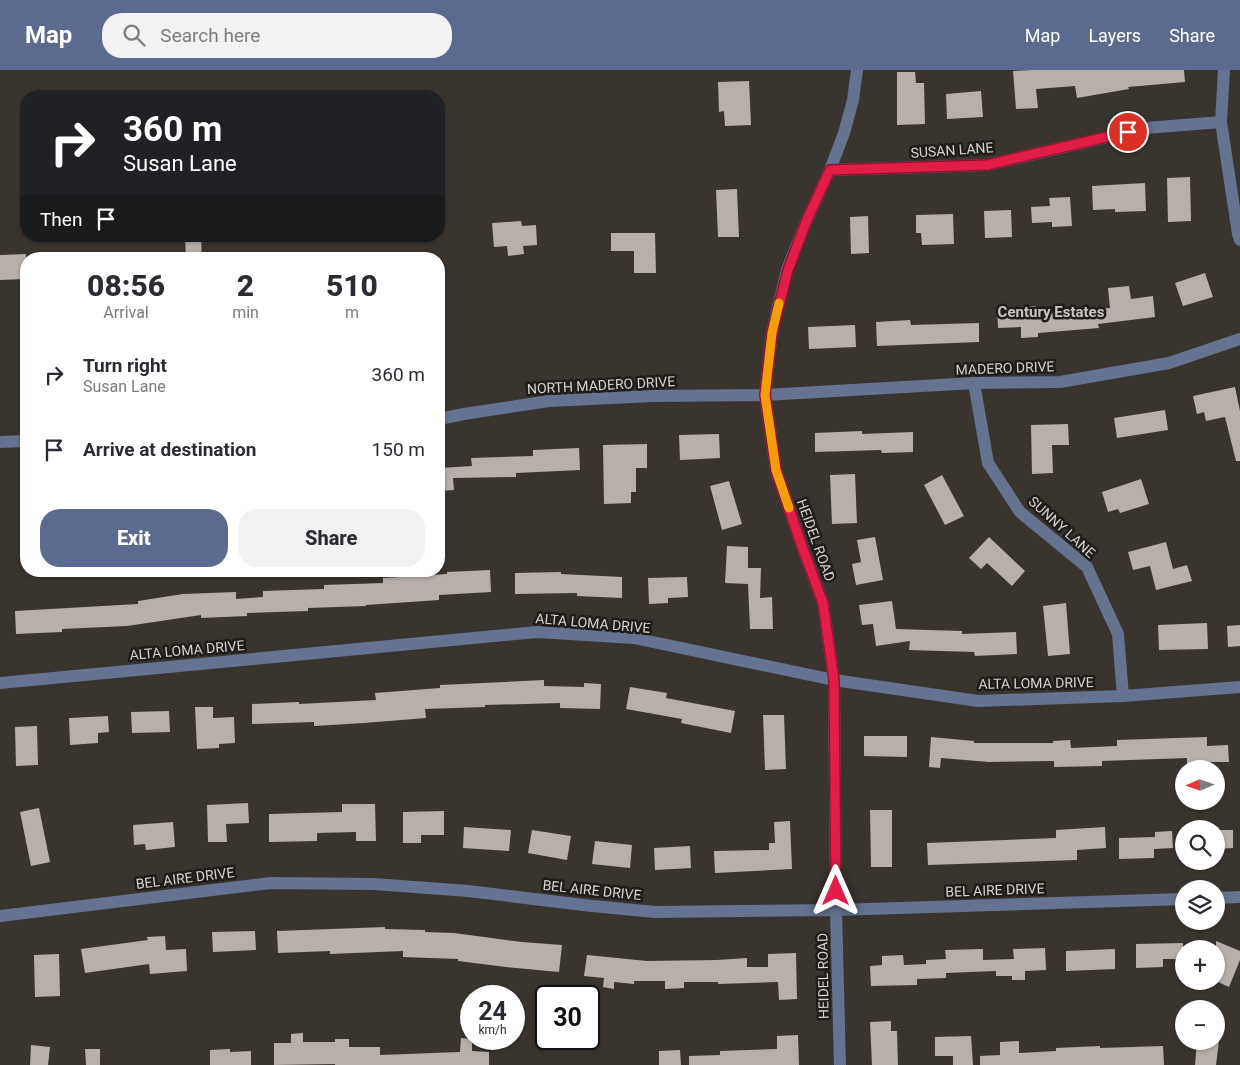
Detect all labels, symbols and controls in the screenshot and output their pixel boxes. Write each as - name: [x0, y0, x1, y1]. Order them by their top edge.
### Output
- search box: [102, 13, 452, 58]
- text: Map: [25, 21, 72, 49]
- icon: search: [120, 21, 148, 49]
- text: Search here: [160, 24, 260, 47]
- text: Map: [1025, 25, 1060, 46]
- text: Layers: [1088, 25, 1141, 46]
- text: Share: [1169, 25, 1215, 46]
- text: 360 m: [123, 109, 222, 150]
- icon: right: [40, 110, 105, 175]
- pin: [1107, 111, 1149, 153]
- icon: arrive: [1114, 118, 1142, 146]
- street label: SUSAN LANE: [910, 139, 994, 161]
- text: Susan Lane: [123, 151, 237, 176]
- icon: arrive: [92, 205, 120, 233]
- text: Then: [40, 208, 82, 231]
- text: 08:56: [87, 268, 165, 303]
- text: 2: [237, 268, 254, 303]
- text: 510: [326, 268, 378, 303]
- text: Arrival: [103, 303, 149, 322]
- text: min: [232, 303, 259, 322]
- text: m: [345, 303, 359, 322]
- district label: Century Estates: [998, 303, 1105, 321]
- text: Turn right: [83, 354, 167, 377]
- street label: MADERO DRIVE: [955, 358, 1055, 378]
- icon: right: [40, 361, 68, 389]
- text: 360 m: [372, 363, 425, 386]
- street label: NORTH MADERO DRIVE: [526, 373, 676, 397]
- text: Susan Lane: [83, 377, 166, 396]
- icon: arrive: [40, 436, 68, 464]
- text: Arrive at destination: [83, 438, 256, 461]
- text: 150 m: [372, 438, 425, 461]
- street label: SUNNY LANE: [1026, 493, 1099, 561]
- street label: HEIDEL ROAD: [794, 497, 838, 583]
- button: Exit: [40, 509, 228, 567]
- button: Share: [238, 509, 425, 567]
- street label: ALTA LOMA DRIVE: [535, 610, 651, 636]
- street label: ALTA LOMA DRIVE: [129, 637, 245, 663]
- street label: ALTA LOMA DRIVE: [978, 674, 1094, 692]
- north arrow: [1175, 760, 1225, 810]
- map controls: [1175, 760, 1225, 1050]
- button: search: [1175, 820, 1225, 870]
- street label: BEL AIRE DRIVE: [135, 864, 235, 892]
- position arrow: [809, 864, 861, 916]
- street label: BEL AIRE DRIVE: [542, 877, 642, 903]
- street label: BEL AIRE DRIVE: [945, 880, 1045, 900]
- button: layers: [1175, 880, 1225, 930]
- street label: HEIDEL ROAD: [814, 933, 832, 1019]
- button: +: [1175, 940, 1225, 990]
- speed limit sign: 30: [535, 985, 600, 1050]
- text: 24: [478, 997, 507, 1026]
- button: −: [1175, 1000, 1225, 1050]
- text: km/h: [478, 1023, 507, 1037]

